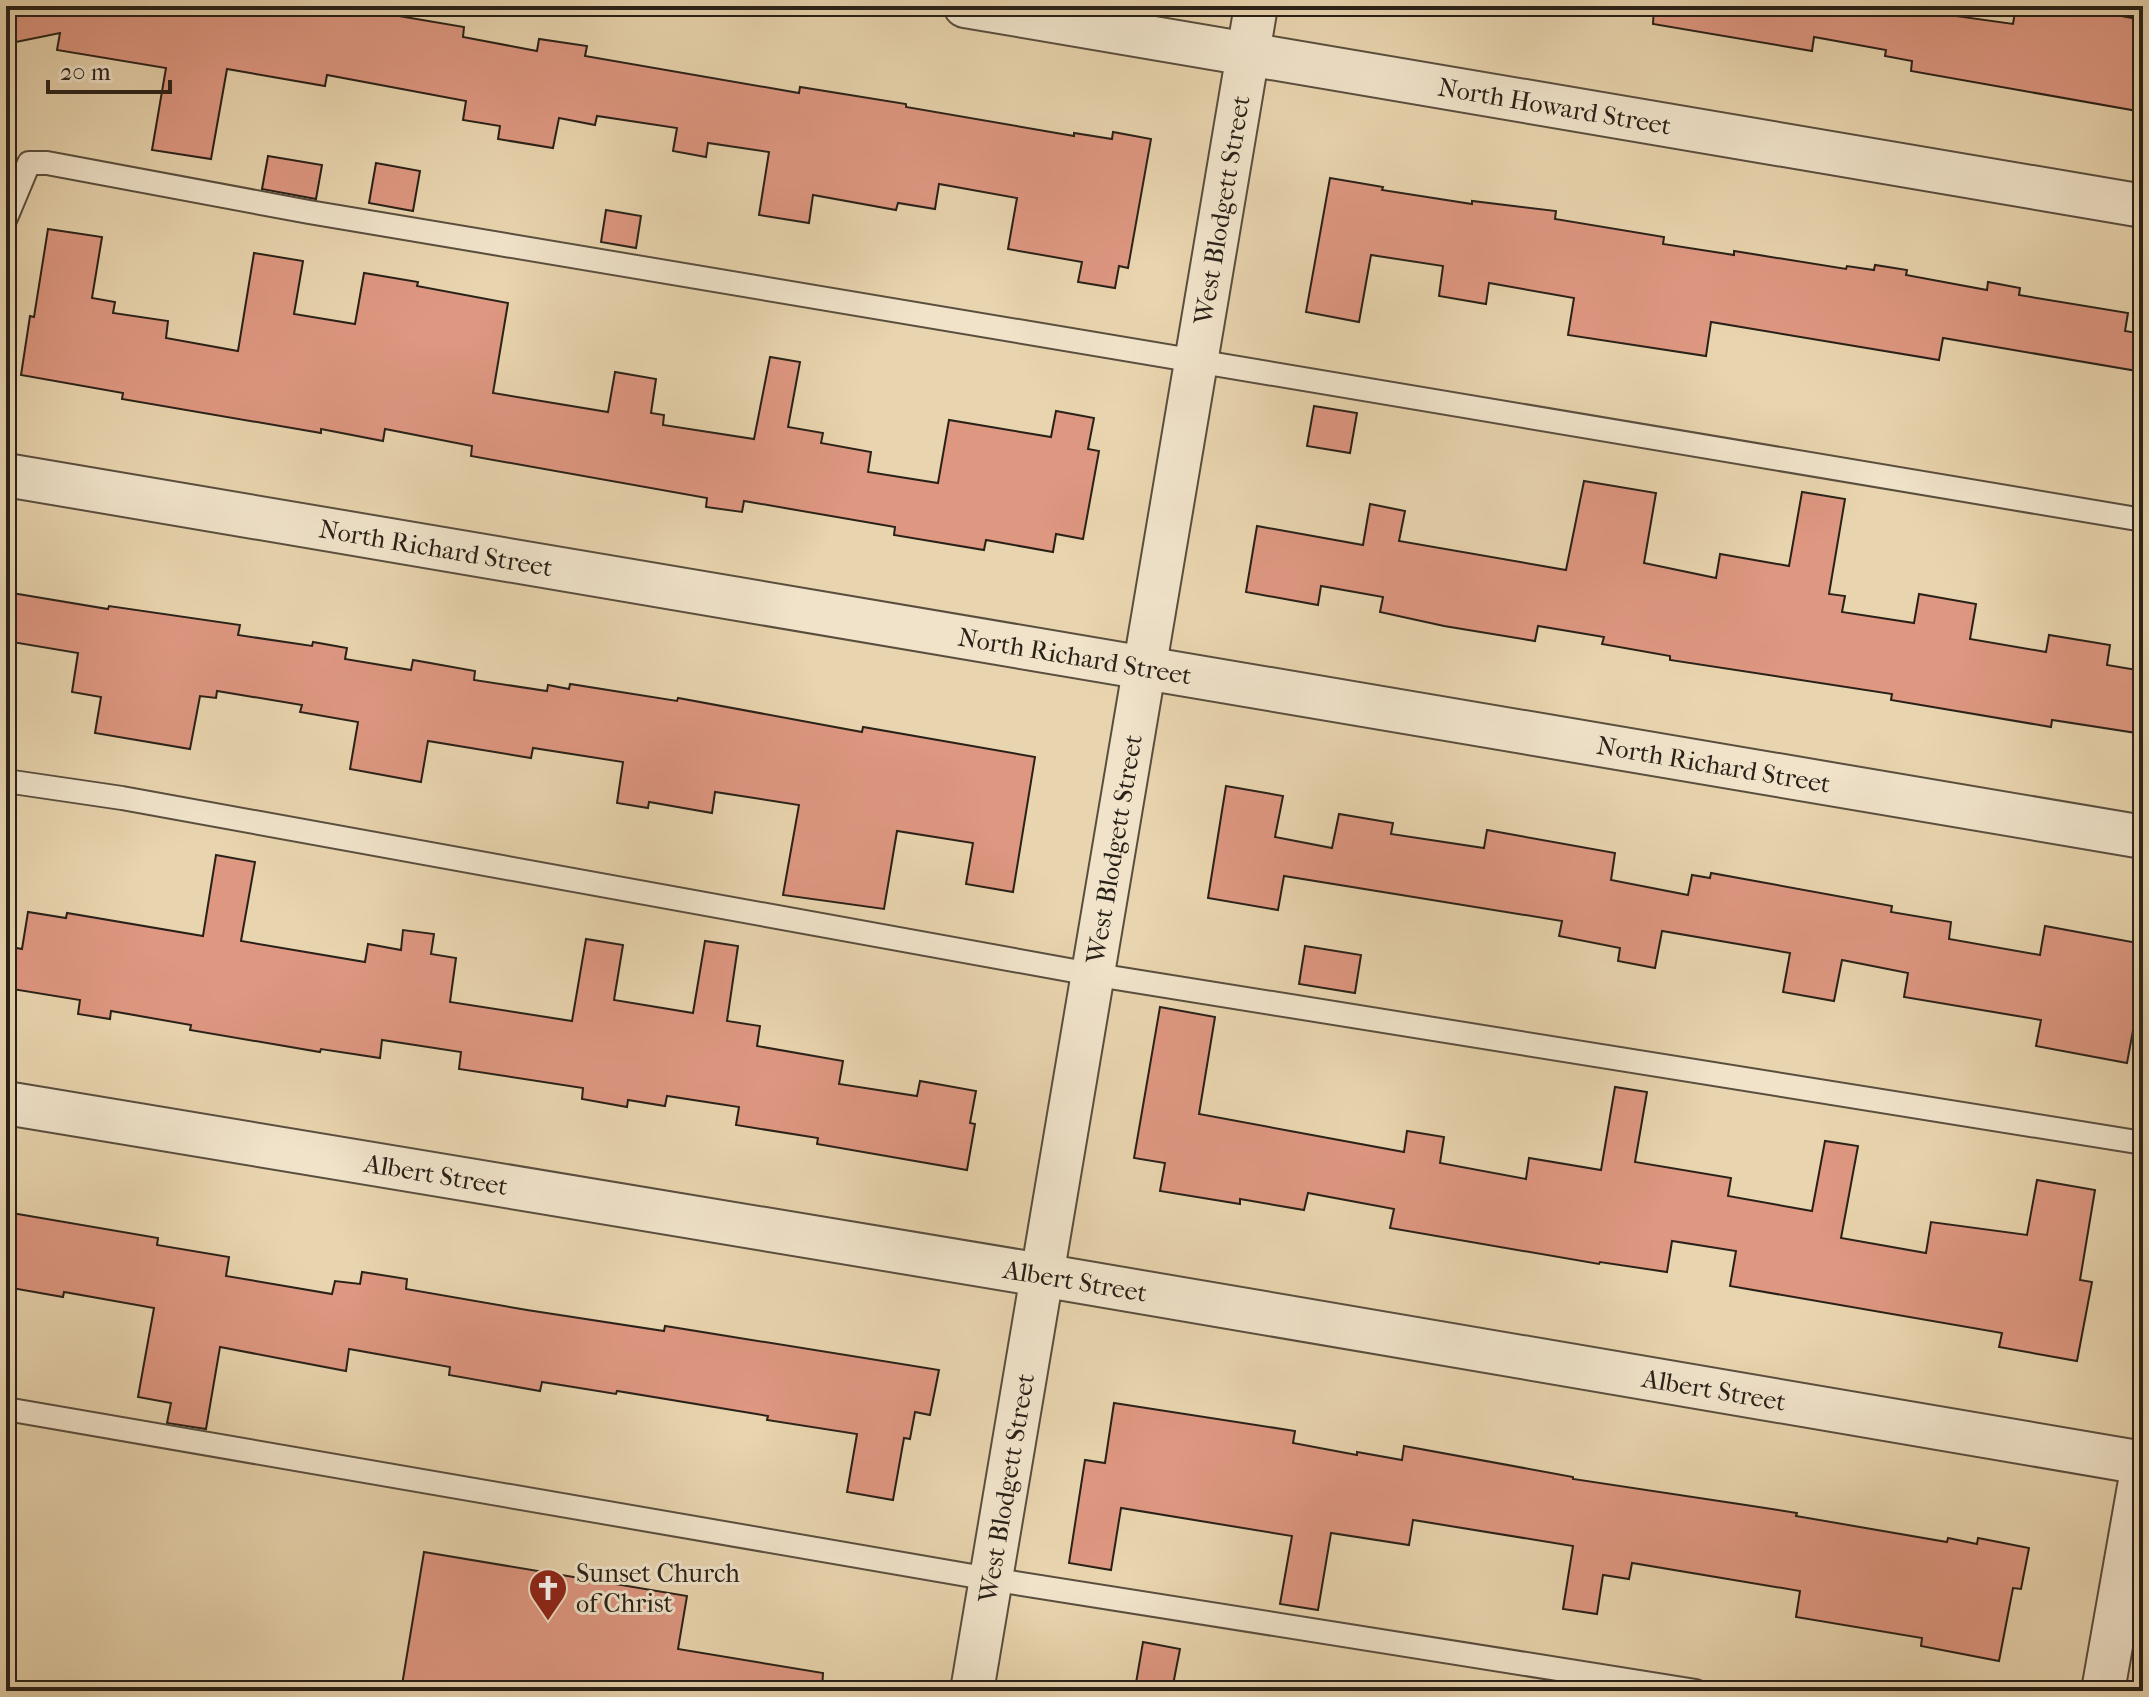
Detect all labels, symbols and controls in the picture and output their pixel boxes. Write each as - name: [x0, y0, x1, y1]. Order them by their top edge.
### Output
- scale bar: [48, 44, 170, 94]
- text: 20 m: [60, 58, 111, 86]
- street label: North Howard Street: [1435, 72, 1674, 142]
- street label: West Blodgett Street: [1187, 92, 1257, 328]
- street label: North Richard Street: [317, 513, 556, 583]
- street label: North Richard Street: [956, 622, 1195, 692]
- street label: North Richard Street: [1594, 730, 1833, 800]
- street label: West Blodgett Street: [1080, 731, 1149, 967]
- street label: Albert Street: [361, 1148, 511, 1202]
- street label: Albert Street: [1000, 1254, 1150, 1309]
- street label: Albert Street: [1639, 1363, 1789, 1418]
- street label: West Blodgett Street: [972, 1370, 1041, 1606]
- place label: Sunset Church of Christ: [576, 1558, 740, 1619]
- church icon: Sunset Church of Christ: [527, 1567, 569, 1622]

